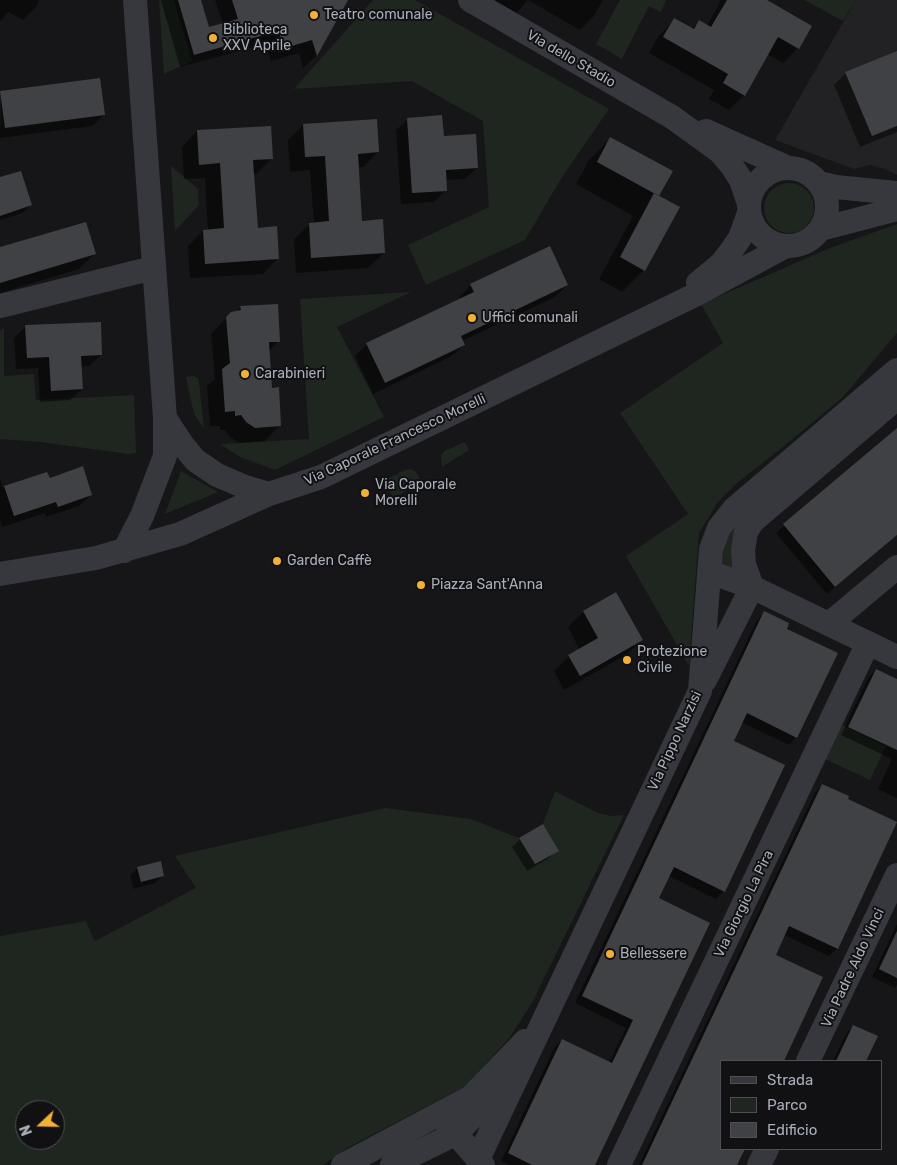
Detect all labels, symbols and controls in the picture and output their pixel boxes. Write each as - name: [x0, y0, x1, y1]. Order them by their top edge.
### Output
- place label: Teatro comunale: [324, 7, 432, 23]
- marker: Teatro comunale: [308, 9, 320, 21]
- place label: Biblioteca XXV Aprile: [223, 22, 291, 54]
- street label: Via dello Stadio: [524, 27, 618, 91]
- marker: Biblioteca XXV Aprile: [207, 32, 219, 44]
- place label: Uffici comunali: [482, 310, 578, 326]
- marker: Uffici comunali: [466, 312, 478, 324]
- place label: Carabinieri: [255, 366, 325, 382]
- marker: Carabinieri: [239, 368, 251, 380]
- street label: Via Caporale Francesco Morelli: [302, 390, 488, 490]
- place label: Via Caporale Morelli: [375, 477, 456, 510]
- marker: Via Caporale Morelli: [359, 487, 371, 499]
- place label: Garden Caffè: [287, 553, 372, 569]
- marker: Garden Caffè: [271, 555, 283, 567]
- place label: Piazza Sant'Anna: [431, 577, 543, 593]
- marker: Piazza Sant'Anna: [415, 579, 427, 591]
- place label: Protezione Civile: [637, 644, 707, 676]
- marker: Protezione Civile: [621, 654, 633, 666]
- street label: Via Pippo Narzisi: [645, 688, 705, 794]
- street label: Via Giorgio La Pira: [711, 848, 777, 960]
- street label: Via Padre Aldo Vinci: [818, 906, 888, 1030]
- place label: Bellessere: [620, 946, 687, 962]
- marker: Bellessere: [604, 948, 616, 960]
- legend: [720, 1060, 882, 1150]
- text: Strada: [767, 1071, 813, 1089]
- text: Parco: [767, 1096, 807, 1114]
- north arrow: [15, 1100, 65, 1150]
- text: Edificio: [767, 1121, 817, 1139]
- text: N: [17, 1122, 36, 1138]

